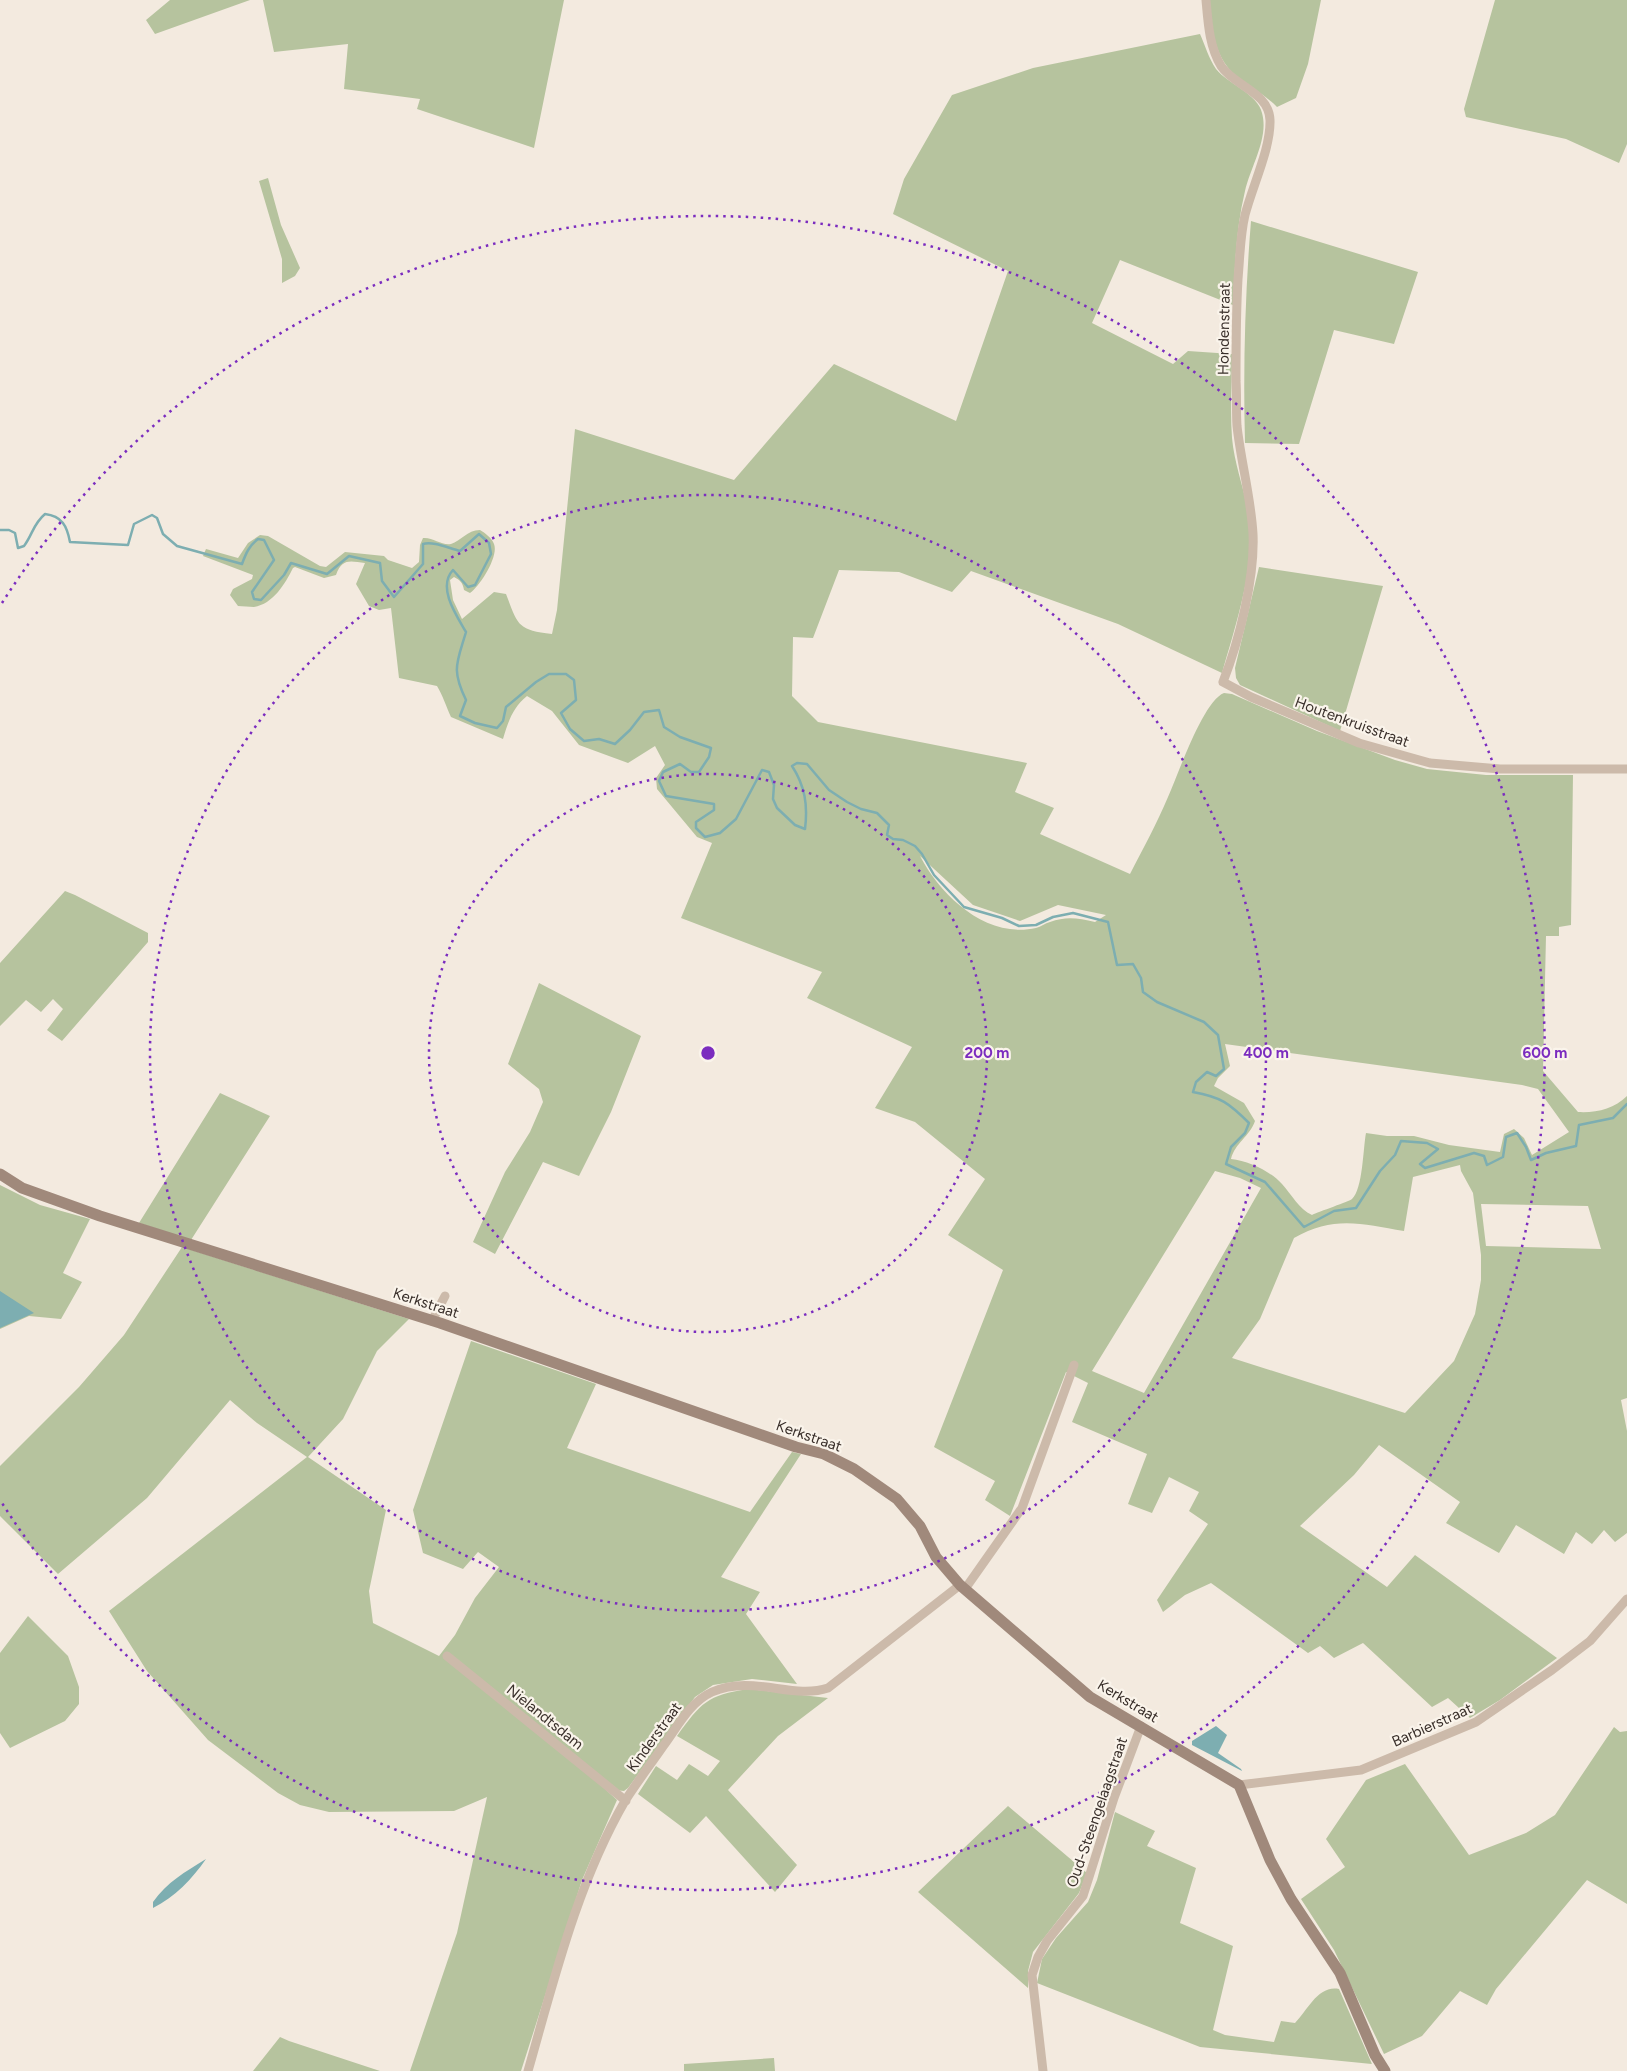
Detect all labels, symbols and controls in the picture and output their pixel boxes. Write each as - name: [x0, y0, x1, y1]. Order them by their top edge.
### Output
- street label: Hondenstraat: [1214, 282, 1234, 375]
- street label: Houtenkruisstraat: [1292, 693, 1412, 751]
- centre of rings: [699, 1044, 717, 1062]
- text: 200 m: [965, 1044, 1009, 1062]
- text: 400 m: [1243, 1044, 1289, 1062]
- text: 600 m: [1523, 1044, 1567, 1062]
- street label: Kerkstraat: [391, 1284, 462, 1322]
- street label: Kerkstraat: [774, 1416, 845, 1456]
- street label: Kerkstraat: [1094, 1676, 1162, 1726]
- street label: Nielandtsdam: [503, 1681, 587, 1753]
- street label: Kinderstraat: [623, 1698, 685, 1775]
- street label: Barbierstraat: [1389, 1699, 1475, 1751]
- street label: Oud-Steengelaagstraat: [1063, 1734, 1131, 1890]

